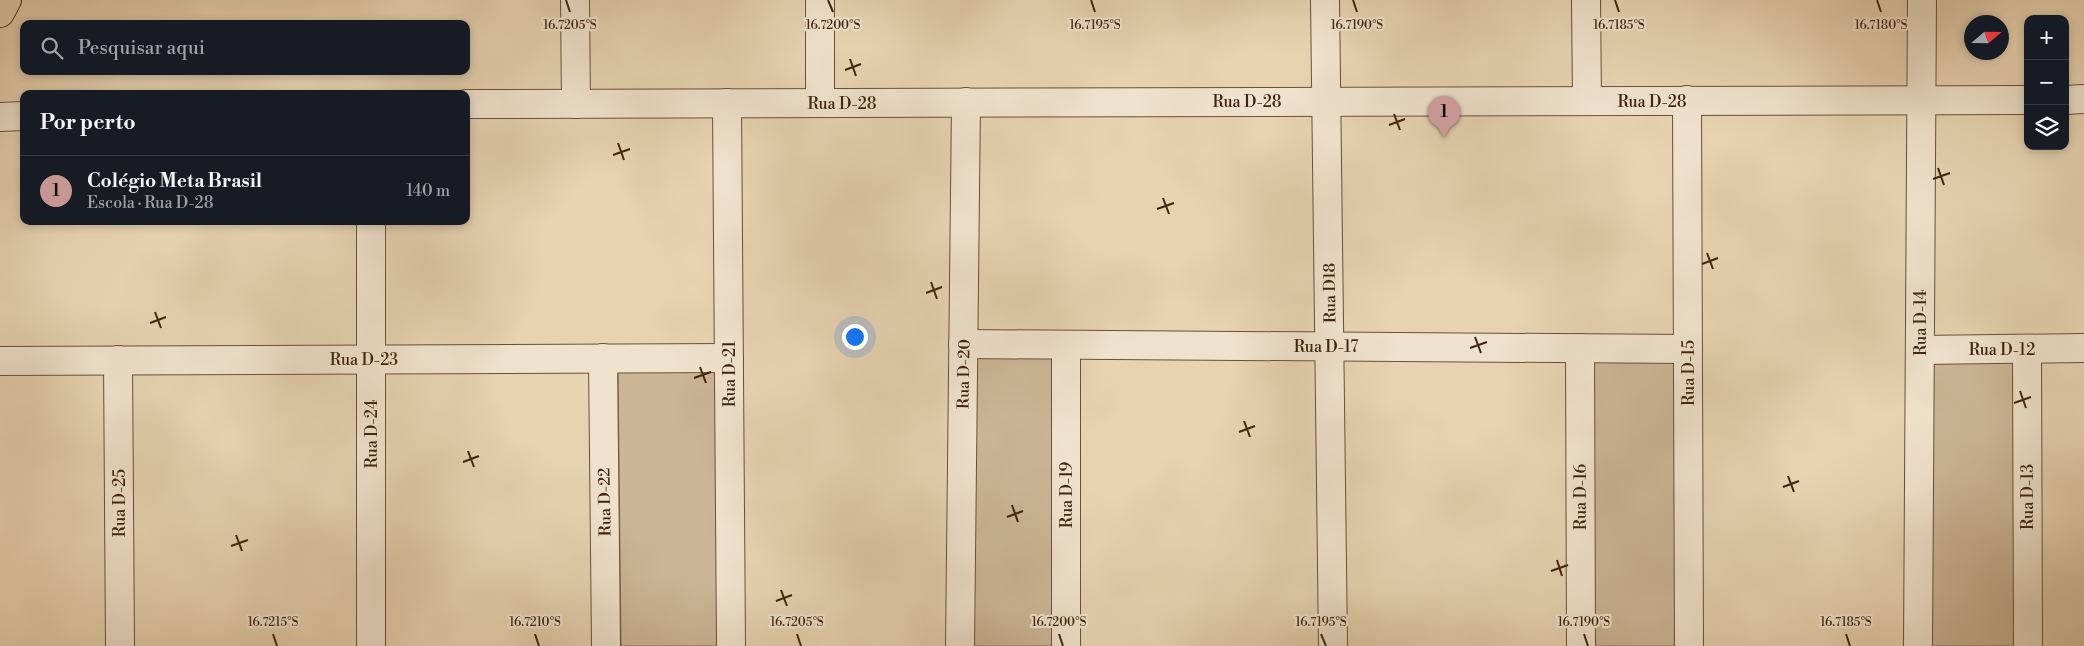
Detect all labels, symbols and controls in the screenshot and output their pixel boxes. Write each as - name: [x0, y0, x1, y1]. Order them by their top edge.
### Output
- north arrow: [1964, 15, 2009, 60]
- map controls: [2024, 15, 2069, 150]
- button: +: [2024, 15, 2069, 60]
- text: 16.7205°S: [543, 18, 597, 33]
- text: 16.7200°S: [806, 18, 860, 33]
- text: 16.7195°S: [1069, 18, 1121, 33]
- text: 16.7190°S: [1331, 18, 1383, 33]
- text: 16.7185°S: [1593, 18, 1645, 33]
- text: 16.7180°S: [1855, 18, 1907, 33]
- search box: [20, 20, 470, 75]
- icon: search: [38, 34, 66, 62]
- text: Pesquisar aqui: [78, 36, 205, 60]
- button: −: [2024, 60, 2069, 105]
- street label: Rua D-28: [1212, 92, 1282, 112]
- street label: Rua D-28: [1617, 92, 1687, 112]
- street label: Rua D-28: [807, 94, 877, 114]
- pin: 1: [1428, 96, 1460, 137]
- button: layers: [2024, 105, 2069, 150]
- text: Por perto: [40, 110, 136, 136]
- text: Colégio Meta Brasil: [87, 169, 262, 193]
- text: 1: [52, 181, 60, 201]
- text: 140 m: [406, 181, 450, 201]
- text: Escola · Rua D-28: [87, 193, 213, 213]
- street label: Rua D18: [1319, 262, 1341, 323]
- street label: Rua D-14: [1911, 289, 1931, 356]
- your location: [842, 324, 868, 350]
- street label: Rua D-17: [1294, 337, 1358, 357]
- street label: Rua D-20: [953, 339, 975, 409]
- street label: Rua D-15: [1679, 340, 1699, 406]
- street label: Rua D-12: [1969, 340, 2035, 360]
- street label: Rua D-21: [720, 341, 740, 407]
- street label: Rua D-23: [330, 350, 398, 370]
- street label: Rua D-24: [362, 399, 382, 469]
- street label: Rua D-19: [1057, 462, 1077, 528]
- street label: Rua D-16: [1571, 464, 1591, 530]
- street label: Rua D-13: [2018, 464, 2038, 530]
- street label: Rua D-22: [594, 468, 616, 536]
- street label: Rua D-25: [110, 469, 130, 537]
- text: 16.7215°S: [248, 615, 298, 630]
- text: 16.7210°S: [509, 615, 561, 630]
- text: 16.7205°S: [770, 615, 824, 630]
- text: 16.7200°S: [1032, 615, 1086, 630]
- text: 16.7195°S: [1295, 615, 1347, 630]
- text: 16.7190°S: [1558, 615, 1610, 630]
- text: 16.7185°S: [1820, 615, 1872, 630]

